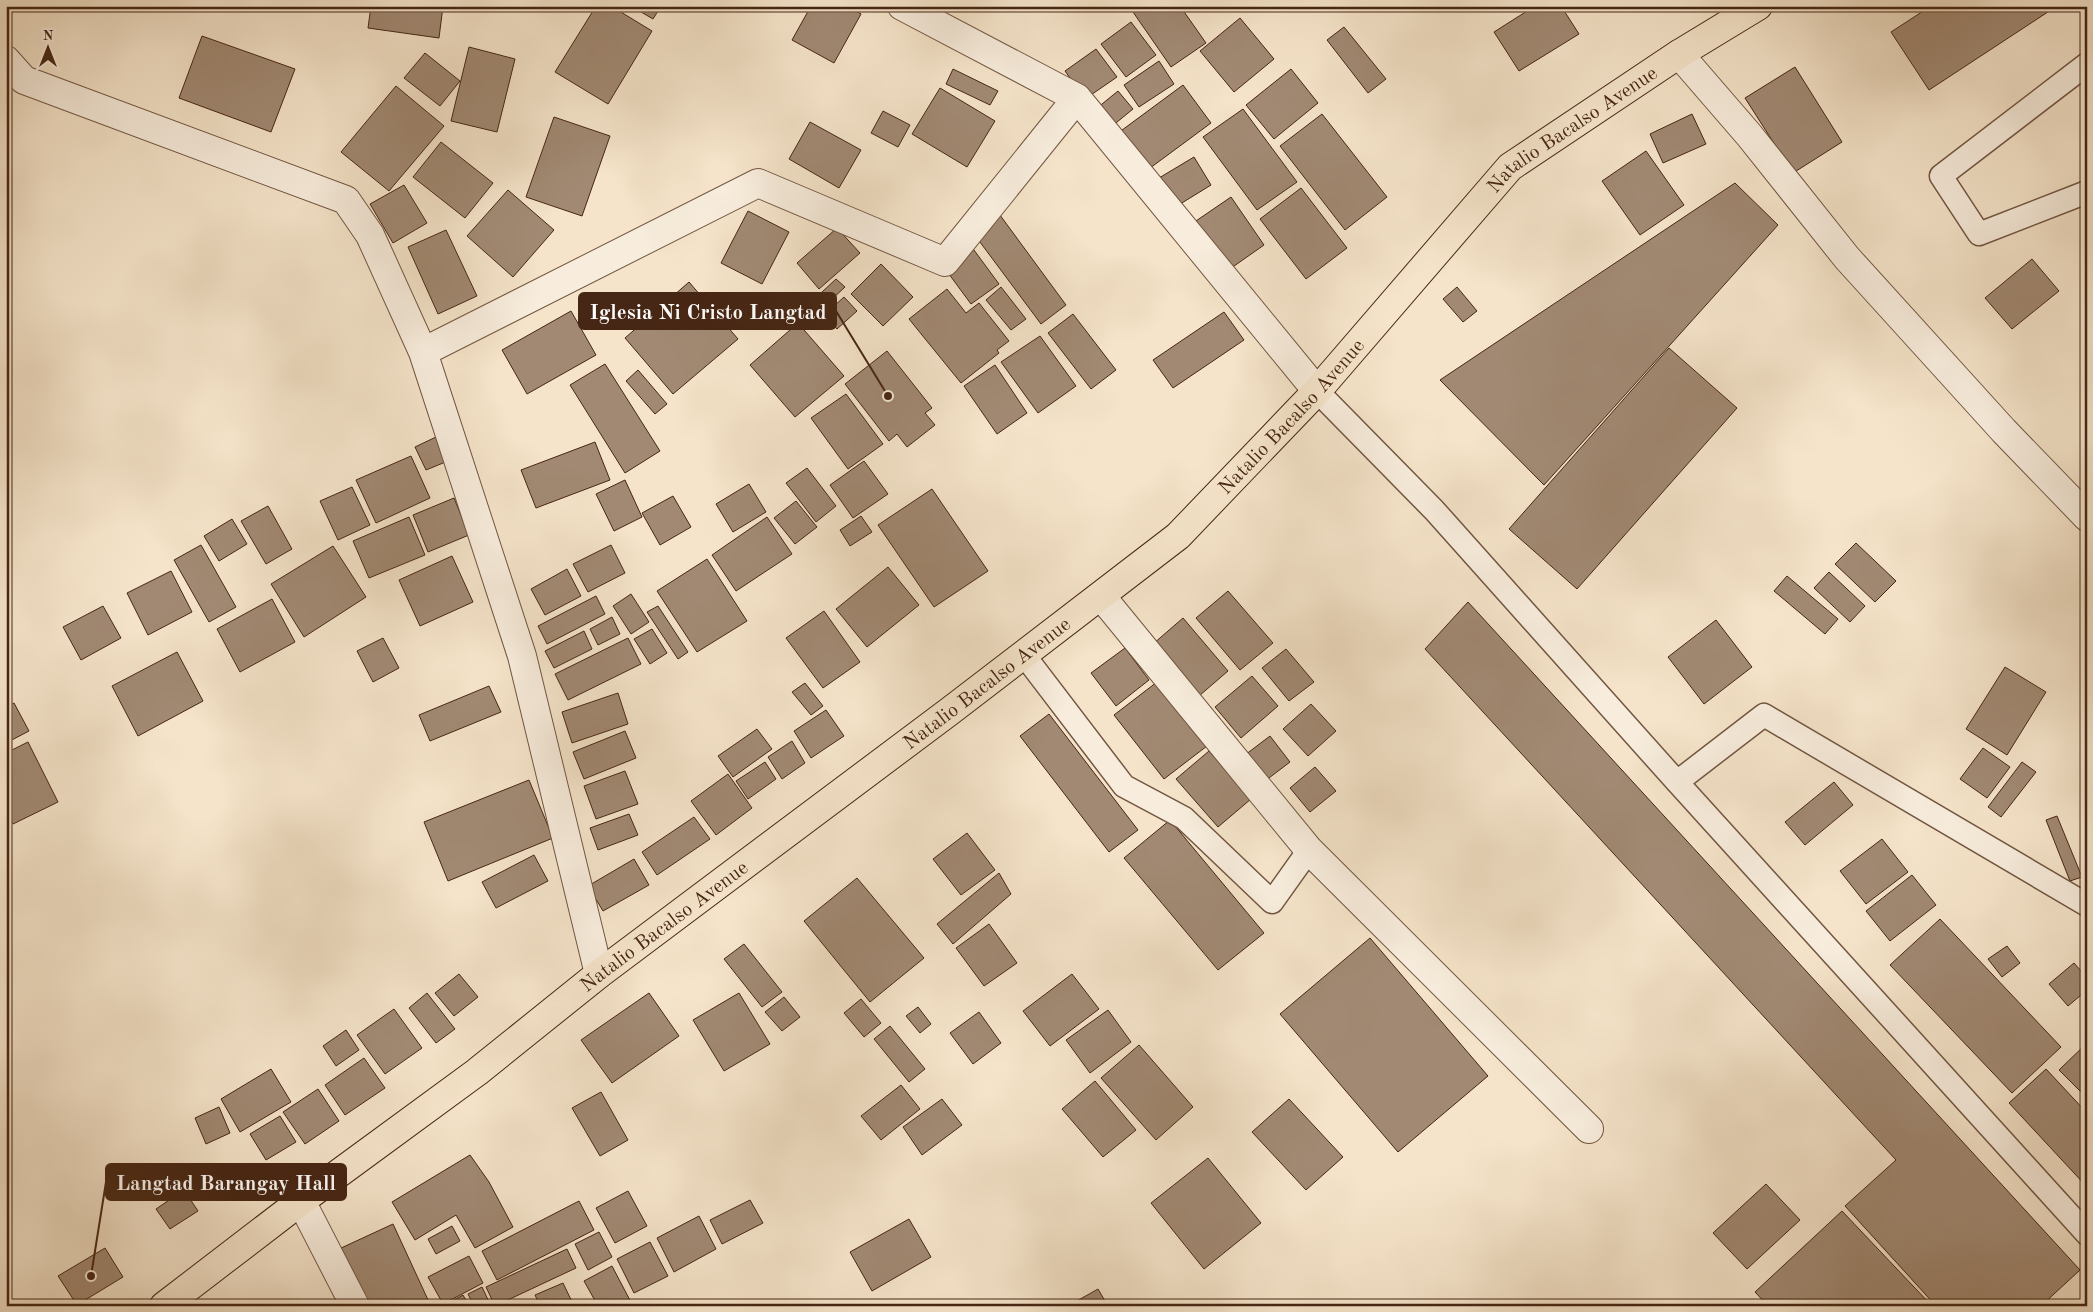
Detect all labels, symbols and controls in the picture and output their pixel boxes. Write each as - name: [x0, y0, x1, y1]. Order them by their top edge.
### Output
- north arrow: [22, 22, 72, 72]
- text: N: [43, 29, 54, 43]
- street label: Natalio Bacalso Avenue: [1484, 64, 1661, 197]
- callout: Iglesia Ni Cristo Langtad: [579, 293, 836, 329]
- text: Iglesia Ni Cristo Langtad: [589, 303, 827, 324]
- street label: Natalio Bacalso Avenue: [1216, 336, 1369, 499]
- street label: Natalio Bacalso Avenue: [900, 614, 1075, 754]
- street label: Natalio Bacalso Avenue: [577, 858, 752, 997]
- callout: Langtad Barangay Hall: [106, 1164, 346, 1200]
- text: Langtad Barangay Hall: [116, 1174, 336, 1195]

